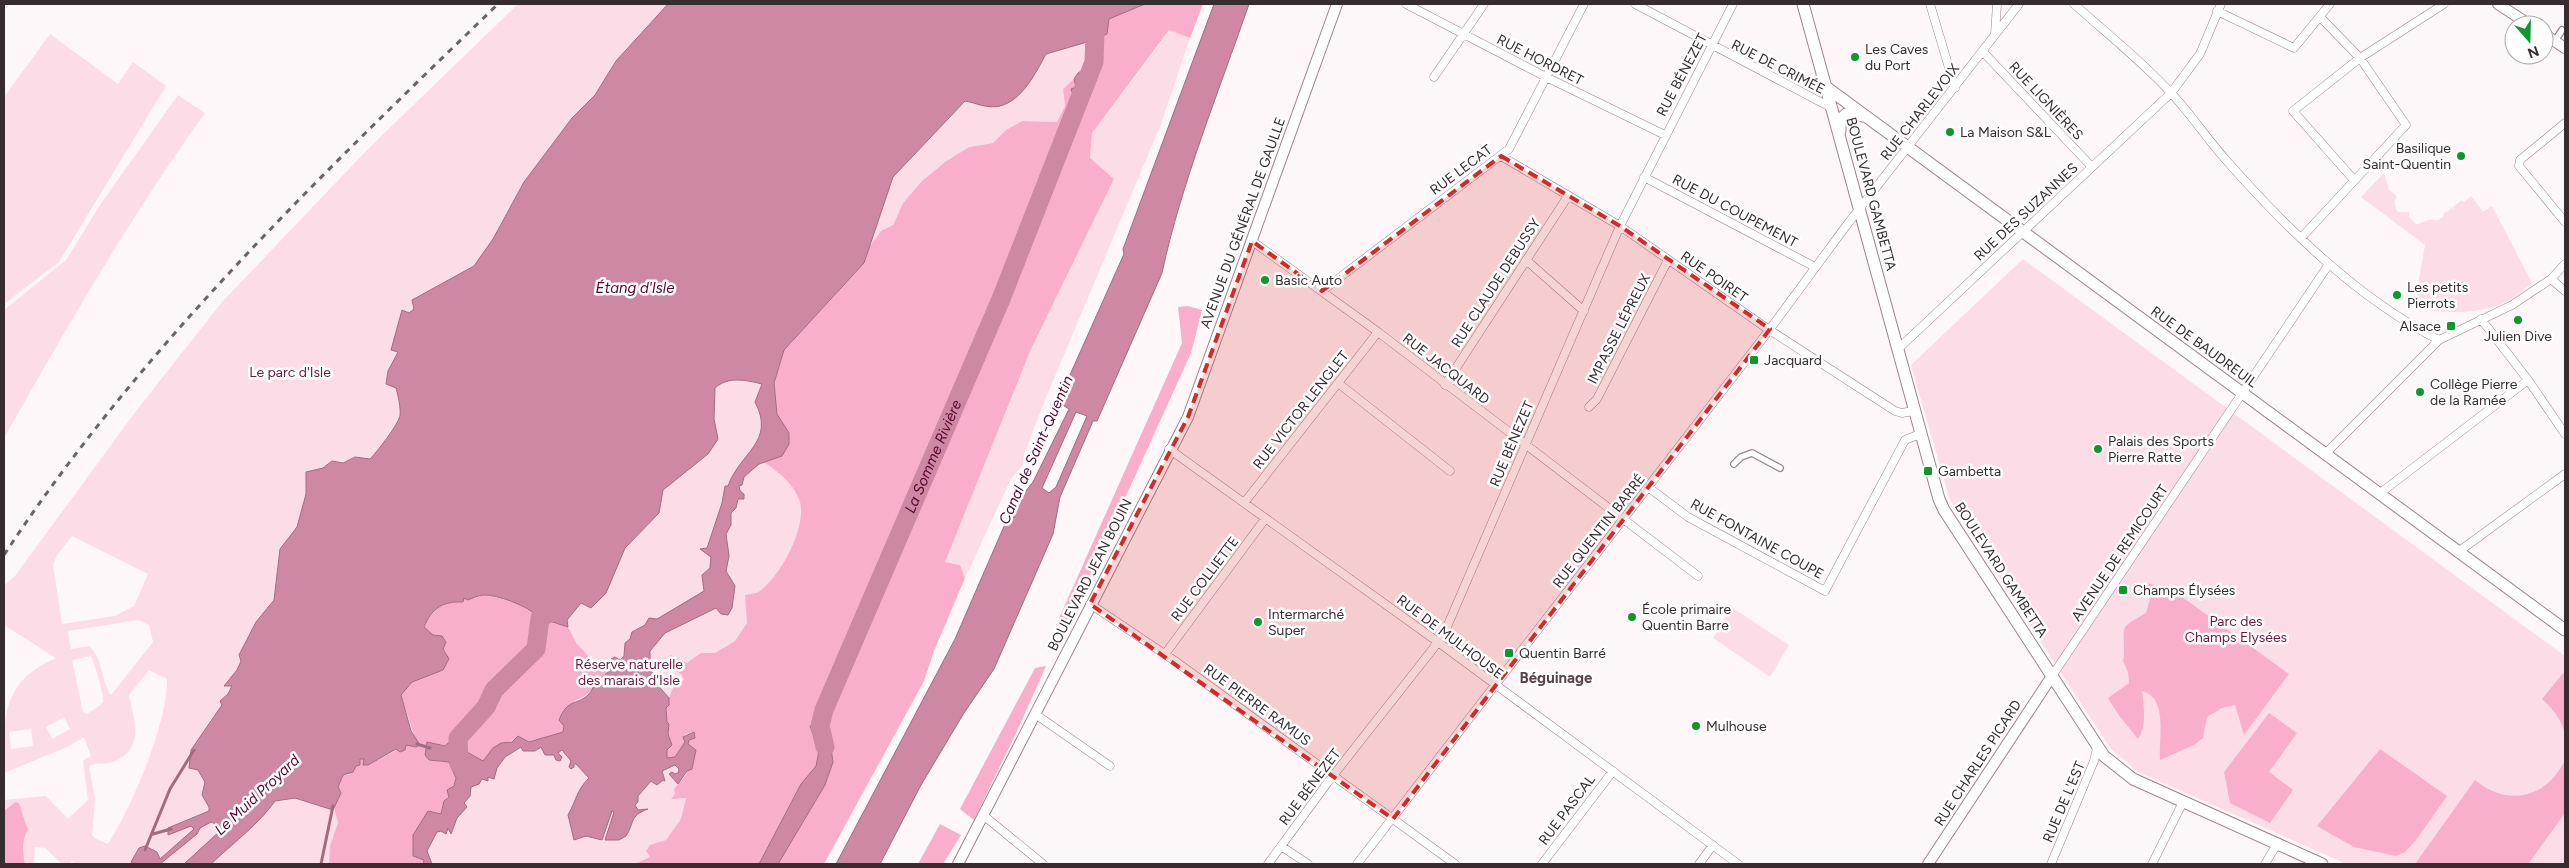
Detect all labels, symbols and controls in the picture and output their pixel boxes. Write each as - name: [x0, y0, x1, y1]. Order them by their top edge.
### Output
- north arrow: [2504, 15, 2554, 65]
- street label: RUE BÉNEZET: [1653, 30, 1711, 119]
- street label: RUE HORDRET: [1494, 31, 1586, 89]
- street label: RUE DE CRIMÉE: [1728, 36, 1828, 98]
- place label: Les Caves du Port: [1865, 41, 1928, 74]
- text: N: [2525, 42, 2541, 62]
- marker: Les Caves du Port: [1849, 51, 1861, 63]
- street label: RUE LIGNIÈRES: [2005, 58, 2087, 144]
- street label: RUE CHARLEVOIX: [1877, 60, 1963, 164]
- street label: AVENUE DU GÉNÉRAL DE GAULLE: [1197, 115, 1289, 331]
- street label: BOULEVARD GAMBETTA: [1842, 115, 1900, 273]
- place label: La Maison S&L: [1960, 124, 2052, 141]
- marker: La Maison S&L: [1944, 126, 1956, 138]
- place label: Basilique Saint-Quentin: [2363, 140, 2451, 173]
- street label: RUE LECAT: [1427, 141, 1496, 199]
- marker: Basilique Saint-Quentin: [2455, 150, 2467, 162]
- street label: RUE DES SUZANNES: [1971, 159, 2081, 265]
- street label: RUE DU COUPEMENT: [1669, 171, 1801, 251]
- street label: RUE CLAUDE DEBUSSY: [1448, 215, 1544, 351]
- street label: RUE POIRET: [1677, 248, 1751, 306]
- street label: IMPASSE LÉPREUX: [1584, 271, 1654, 387]
- place label: Basic Auto: [1275, 272, 1342, 289]
- marker: Basic Auto: [1259, 274, 1271, 286]
- water label: Étang d'Isle: [596, 279, 674, 297]
- place label: Les petits Pierrots: [2407, 279, 2468, 312]
- marker: Les petits Pierrots: [2391, 289, 2403, 301]
- street label: RUE DE BAUDREUIL: [2147, 303, 2261, 392]
- marker: Julien Dive: [2512, 314, 2524, 326]
- place label: Alsace: [2400, 318, 2441, 335]
- marker: Alsace: [2445, 320, 2457, 332]
- place label: Julien Dive: [2484, 328, 2552, 345]
- street label: RUE JACQUARD: [1399, 330, 1493, 408]
- street label: RUE VICTOR LENGLET: [1250, 347, 1353, 472]
- place label: Jacquard: [1764, 352, 1822, 369]
- marker: Jacquard: [1748, 354, 1760, 366]
- park label: Le parc d'Isle: [249, 364, 331, 381]
- water label: Canal de Saint-Quentin: [995, 373, 1077, 527]
- place label: Collège Pierre de la Ramée: [2430, 376, 2518, 409]
- marker: Collège Pierre de la Ramée: [2414, 386, 2426, 398]
- water label: La Somme Rivière: [901, 397, 965, 516]
- street label: RUE BÉNEZET: [1486, 398, 1538, 489]
- place label: Palais des Sports Pierre Ratte: [2108, 433, 2214, 466]
- marker: Palais des Sports Pierre Ratte: [2092, 443, 2104, 455]
- place label: Gambetta: [1938, 463, 2001, 480]
- marker: Gambetta: [1922, 465, 1934, 477]
- street label: RUE QUENTIN BARRÉ: [1549, 471, 1649, 591]
- street label: AVENUE DE REMICOURT: [2068, 481, 2172, 624]
- street label: RUE FONTAINE COUPE: [1687, 495, 1827, 583]
- street label: BOULEVARD JEAN BOUIN: [1044, 496, 1136, 654]
- street label: BOULEVARD GAMBETTA: [1951, 499, 2051, 641]
- street label: RUE COLLIETTE: [1168, 533, 1242, 625]
- place label: Champs Élysées: [2133, 582, 2235, 599]
- marker: Champs Élysées: [2117, 584, 2129, 596]
- street label: RUE DE MULHOUSE: [1393, 591, 1507, 683]
- place label: École primaire Quentin Barre: [1642, 601, 1731, 634]
- place label: Intermarché Super: [1268, 606, 1344, 639]
- marker: École primaire Quentin Barre: [1626, 611, 1638, 623]
- park label: Parc des Champs Elysées: [2185, 613, 2287, 646]
- marker: Intermarché Super: [1252, 616, 1264, 628]
- place label: Quentin Barré: [1519, 645, 1606, 662]
- marker: Quentin Barré: [1503, 647, 1515, 659]
- park label: Réserve naturelle des marais d'Isle: [575, 656, 683, 689]
- street label: RUE PIERRE RAMUS: [1200, 660, 1314, 750]
- district label: Béguinage: [1520, 669, 1593, 687]
- street label: RUE CHARLES PICARD: [1931, 697, 2025, 829]
- place label: Mulhouse: [1706, 718, 1767, 735]
- marker: Mulhouse: [1690, 720, 1702, 732]
- street label: RUE BÉNEZET: [1276, 745, 1344, 829]
- water label: Le Muid Proyard: [211, 751, 303, 839]
- street label: RUE DE L'EST: [2039, 759, 2089, 845]
- street label: RUE PASCAL: [1535, 771, 1599, 848]

